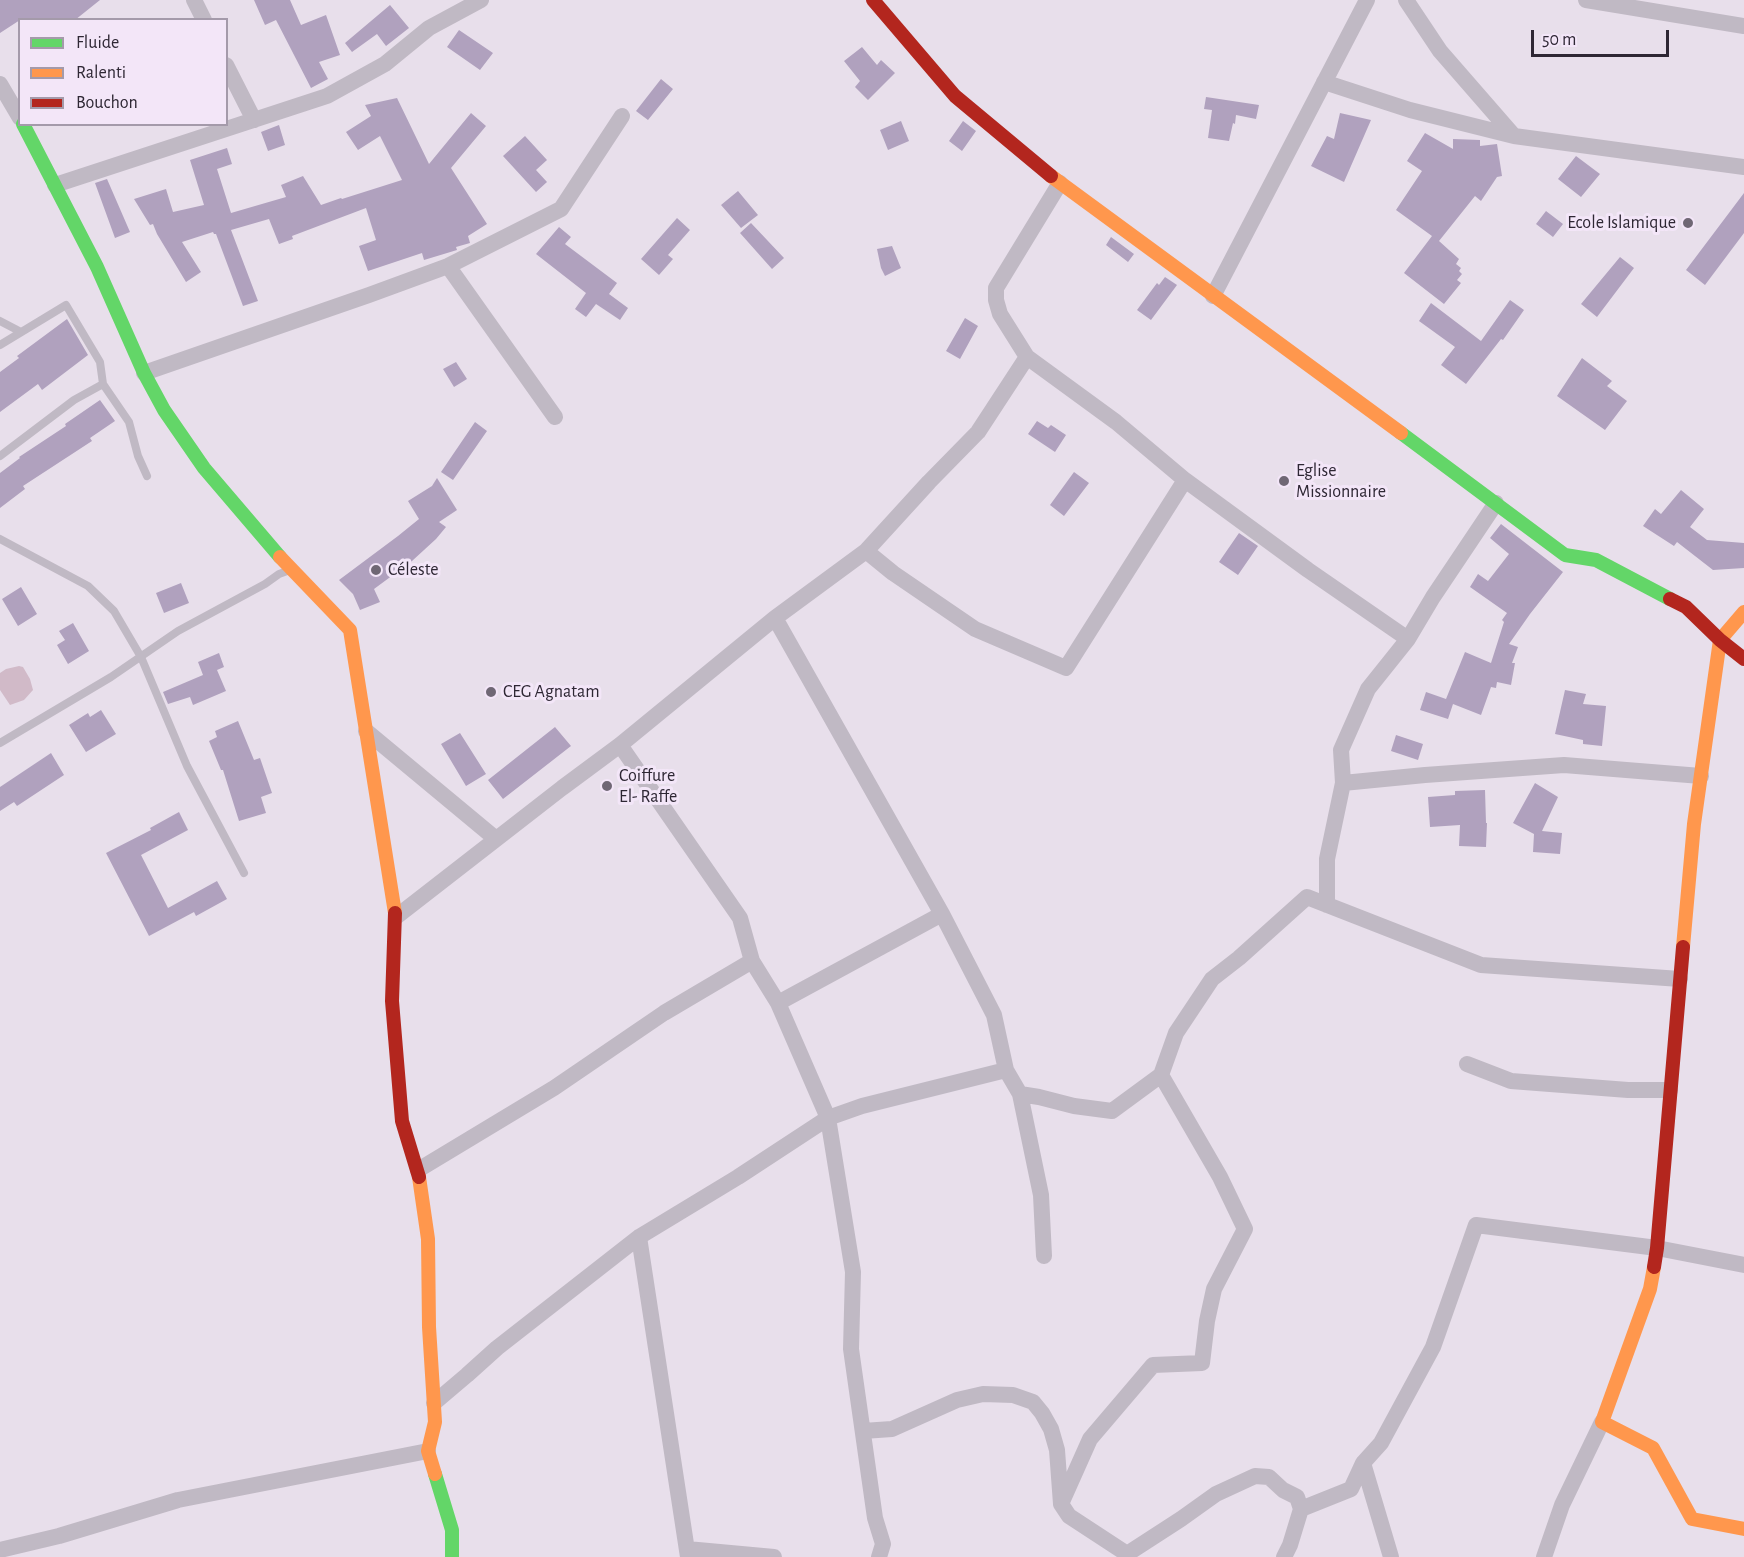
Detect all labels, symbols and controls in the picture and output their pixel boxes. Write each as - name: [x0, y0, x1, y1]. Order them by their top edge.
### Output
- legend: [18, 18, 228, 126]
- scale bar: [1534, 18, 1672, 56]
- text: 50 m: [1542, 31, 1576, 49]
- text: Fluide: [76, 34, 119, 52]
- text: Ralenti: [76, 64, 126, 82]
- text: Bouchon: [76, 94, 138, 112]
- place label: Ecole Islamique: [1567, 212, 1676, 234]
- marker: Ecole Islamique: [1681, 216, 1695, 230]
- place label: Eglise Missionnaire: [1296, 460, 1386, 502]
- marker: Eglise Missionnaire: [1277, 474, 1291, 488]
- place label: Céleste: [388, 559, 438, 581]
- marker: Céleste: [369, 563, 383, 577]
- place label: CEG Agnatam: [503, 681, 600, 703]
- marker: CEG Agnatam: [484, 685, 498, 699]
- place label: Coiffure El- Raffe: [619, 765, 677, 808]
- marker: Coiffure El- Raffe: [600, 779, 614, 793]

